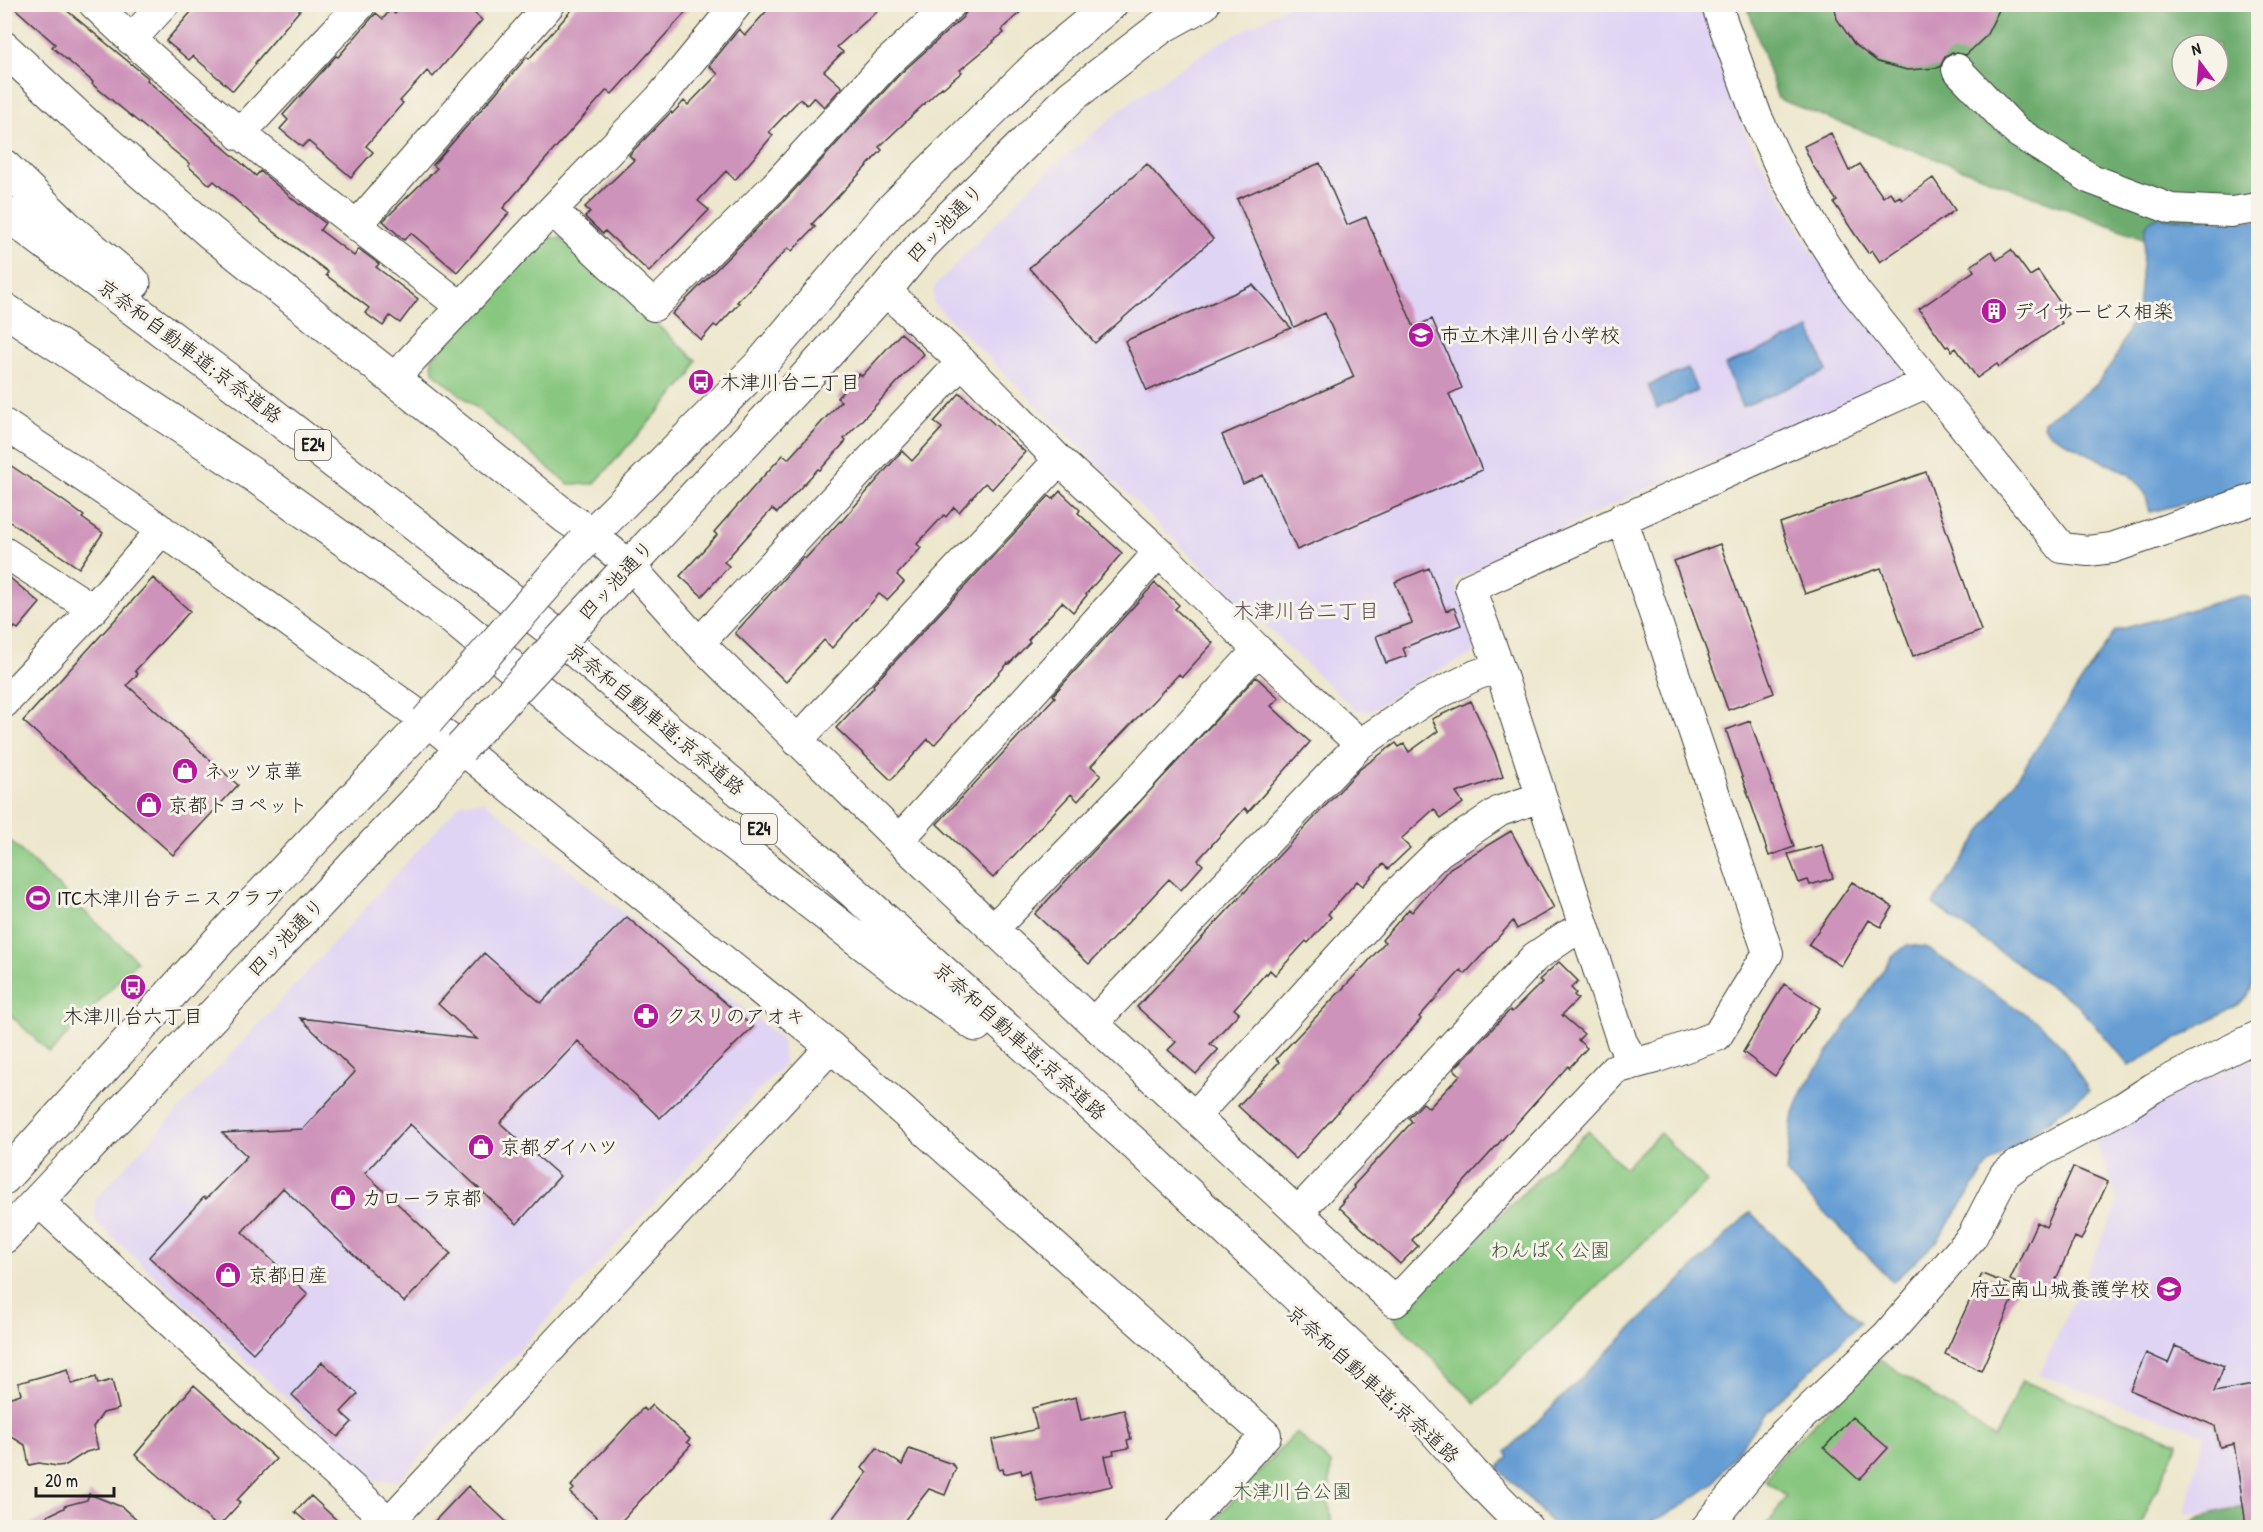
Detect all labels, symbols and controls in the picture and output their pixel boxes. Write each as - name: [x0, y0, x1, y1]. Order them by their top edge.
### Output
- north arrow: [2170, 33, 2230, 93]
- text: N: [2189, 37, 2203, 60]
- street label: 四ッ池通り: [900, 177, 989, 268]
- street label: 京奈和自動車道;京奈道路: [92, 272, 288, 429]
- building icon: デイサービス相楽: [1979, 296, 2009, 326]
- place label: デイサービス相楽: [2014, 297, 2173, 324]
- school or university icon: 市立木津川台小学校: [1406, 320, 1436, 350]
- place label: 市立木津川台小学校: [1440, 321, 1620, 348]
- bus stop icon: 木津川台二丁目: [686, 367, 716, 397]
- place label: 木津川台二丁目: [720, 368, 860, 395]
- road number: E24: [295, 430, 331, 460]
- street label: 四ッ池通り: [572, 534, 660, 625]
- district label: 木津川台二丁目: [1233, 596, 1380, 625]
- street label: 京奈和自動車道;京奈道路: [562, 636, 751, 801]
- shop icon: ネッツ京華: [170, 756, 200, 786]
- place label: ネッツ京華: [204, 757, 303, 784]
- shop icon: 京都トヨペット: [134, 790, 164, 820]
- place label: 京都トヨペット: [168, 791, 308, 818]
- road number: E24: [741, 814, 777, 844]
- sports icon: ITC木津川台テニスクラブ: [23, 883, 53, 913]
- place label: ITC木津川台テニスクラブ: [57, 884, 282, 911]
- street label: 四ッ池通り: [241, 891, 330, 982]
- street label: 京奈和自動車道;京奈道路: [928, 955, 1113, 1126]
- bus stop icon: 木津川台六丁目: [118, 972, 148, 1002]
- pharmacy icon: クスリのアオキ: [631, 1001, 661, 1031]
- place label: 木津川台六丁目: [63, 1002, 203, 1029]
- place label: クスリのアオキ: [666, 1002, 806, 1029]
- shop icon: 京都ダイハツ: [466, 1132, 496, 1162]
- place label: 京都ダイハツ: [500, 1133, 618, 1160]
- shop icon: カローラ京都: [328, 1183, 358, 1213]
- place label: カローラ京都: [362, 1184, 482, 1211]
- park label: わんぱく公園: [1490, 1236, 1610, 1263]
- shop icon: 京都日産: [213, 1260, 243, 1290]
- place label: 京都日産: [248, 1261, 328, 1288]
- school or university icon: 府立南山城養護学校: [2154, 1274, 2184, 1304]
- place label: 府立南山城養護学校: [1970, 1275, 2150, 1302]
- street label: 京奈和自動車道;京奈道路: [1281, 1298, 1466, 1469]
- scale bar: [36, 1460, 114, 1498]
- text: 20 m: [45, 1468, 78, 1493]
- park label: 木津川台公園: [1232, 1477, 1352, 1504]

